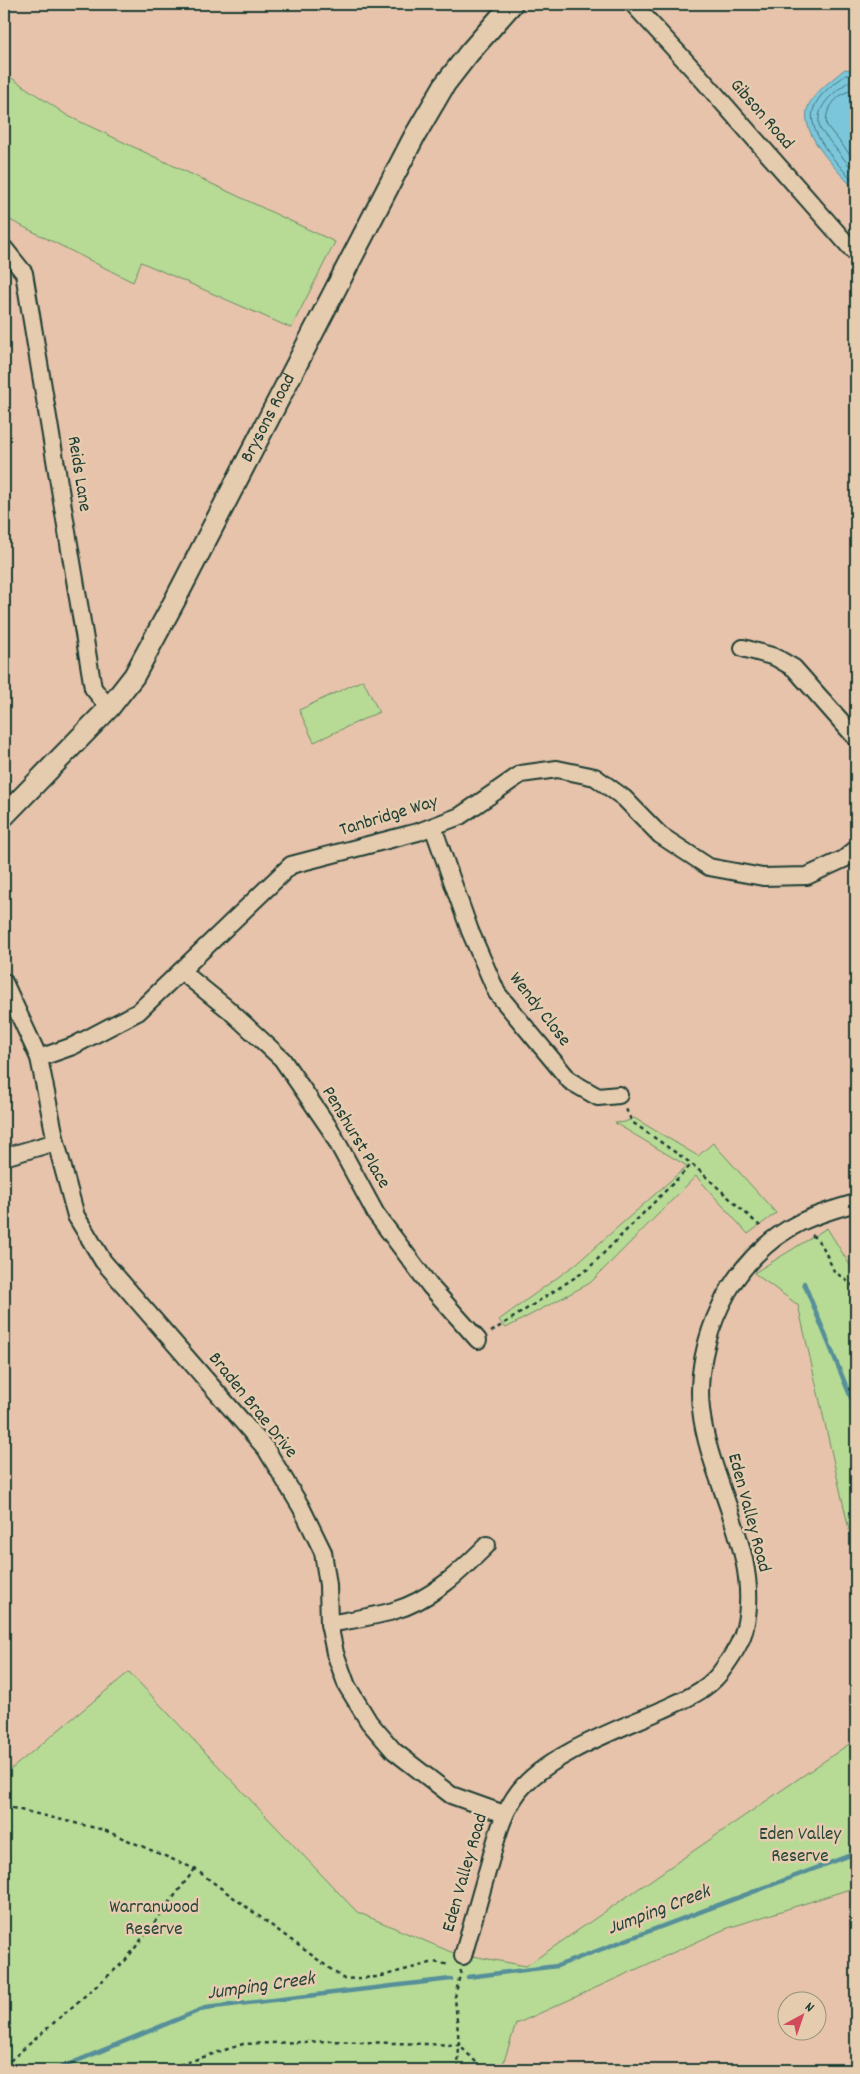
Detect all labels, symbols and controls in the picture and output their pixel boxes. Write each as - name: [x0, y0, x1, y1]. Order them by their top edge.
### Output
- street label: Gibson Road: [722, 74, 800, 156]
- street label: Brysons Road: [235, 369, 303, 468]
- street label: Reids Lane: [59, 434, 97, 514]
- street label: Tanbridge Way: [337, 789, 442, 845]
- street label: Wendy Close: [501, 967, 577, 1053]
- street label: Penshurst Place: [314, 1082, 396, 1194]
- street label: Braden Brae Drive: [201, 1347, 303, 1465]
- street label: Eden Valley Road: [719, 1451, 777, 1575]
- street label: Eden Valley Road: [436, 1811, 496, 1935]
- park label: Eden Valley Reserve: [759, 1822, 841, 1871]
- water label: Jumping Creek: [603, 1878, 716, 1943]
- park label: Warranwood Reserve: [109, 1895, 199, 1944]
- water label: Jumping Creek: [205, 1965, 318, 2008]
- north arrow: [778, 1992, 828, 2042]
- text: N: [800, 1998, 818, 2018]

